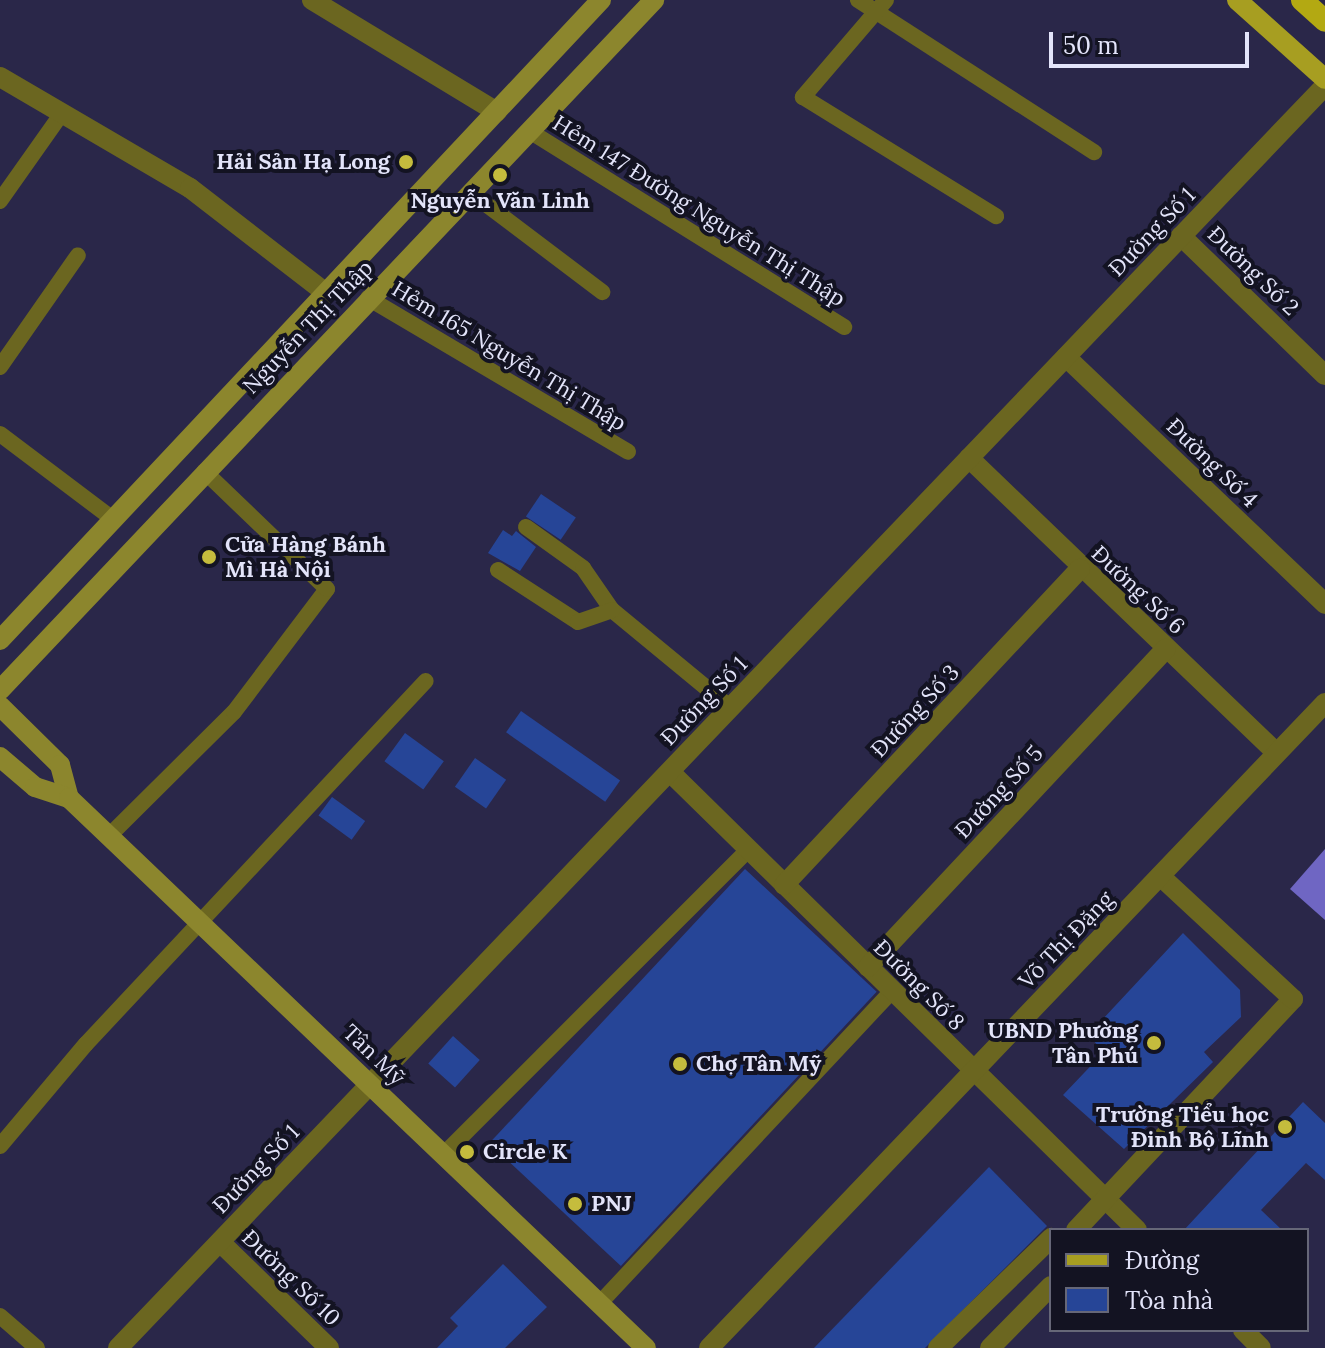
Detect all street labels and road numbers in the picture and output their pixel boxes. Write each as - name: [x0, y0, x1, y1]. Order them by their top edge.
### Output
- street label: Hẻm 147 Đường Nguyễn Thị Thập: [548, 110, 850, 312]
- street label: Đường Số 1: [1103, 182, 1201, 282]
- street label: Đường Số 2: [1202, 221, 1304, 321]
- street label: Nguyễn Thị Thập: [238, 255, 378, 399]
- street label: Hẻm 165 Nguyễn Thị Thập: [387, 276, 631, 436]
- street label: Đường Số 4: [1161, 413, 1263, 513]
- street label: Đường Số 6: [1086, 540, 1190, 640]
- street label: Đường Số 1: [655, 651, 753, 751]
- street label: Đường Số 3: [865, 659, 965, 763]
- street label: Đường Số 5: [950, 740, 1048, 844]
- street label: Võ Thị Đặng: [1013, 886, 1119, 994]
- street label: Đường Số 8: [868, 934, 970, 1036]
- street label: Tân Mỹ: [338, 1019, 410, 1091]
- street label: Đường Số 1: [207, 1119, 305, 1219]
- street label: Đường Số 10: [236, 1225, 346, 1331]

